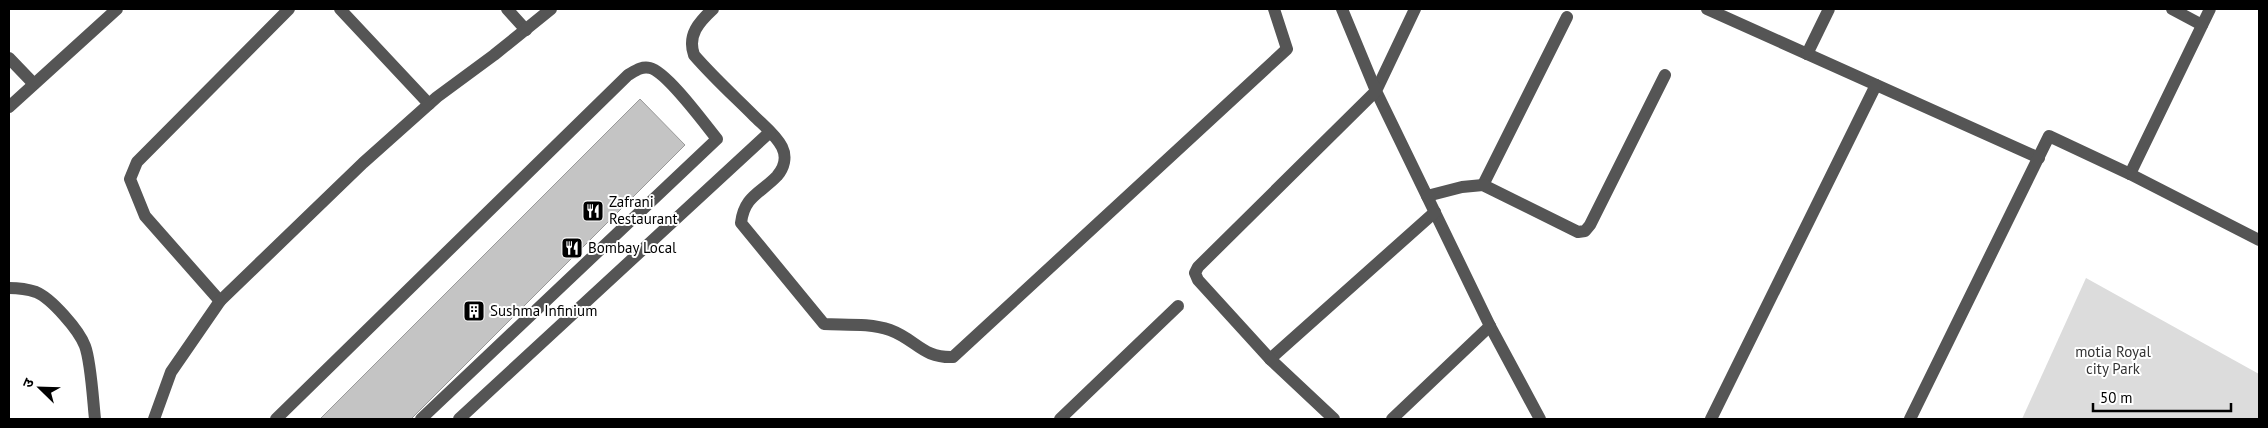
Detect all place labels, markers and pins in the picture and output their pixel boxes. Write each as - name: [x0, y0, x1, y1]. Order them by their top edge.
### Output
- place label: Zafrani Restaurant: [609, 192, 678, 228]
- restaurant icon: Zafrani Restaurant: [581, 199, 605, 223]
- restaurant icon: Bombay Local: [560, 236, 584, 260]
- place label: Bombay Local: [588, 238, 677, 257]
- building icon: Sushma Infinium: [462, 299, 486, 323]
- place label: Sushma Infinium: [490, 301, 597, 320]

